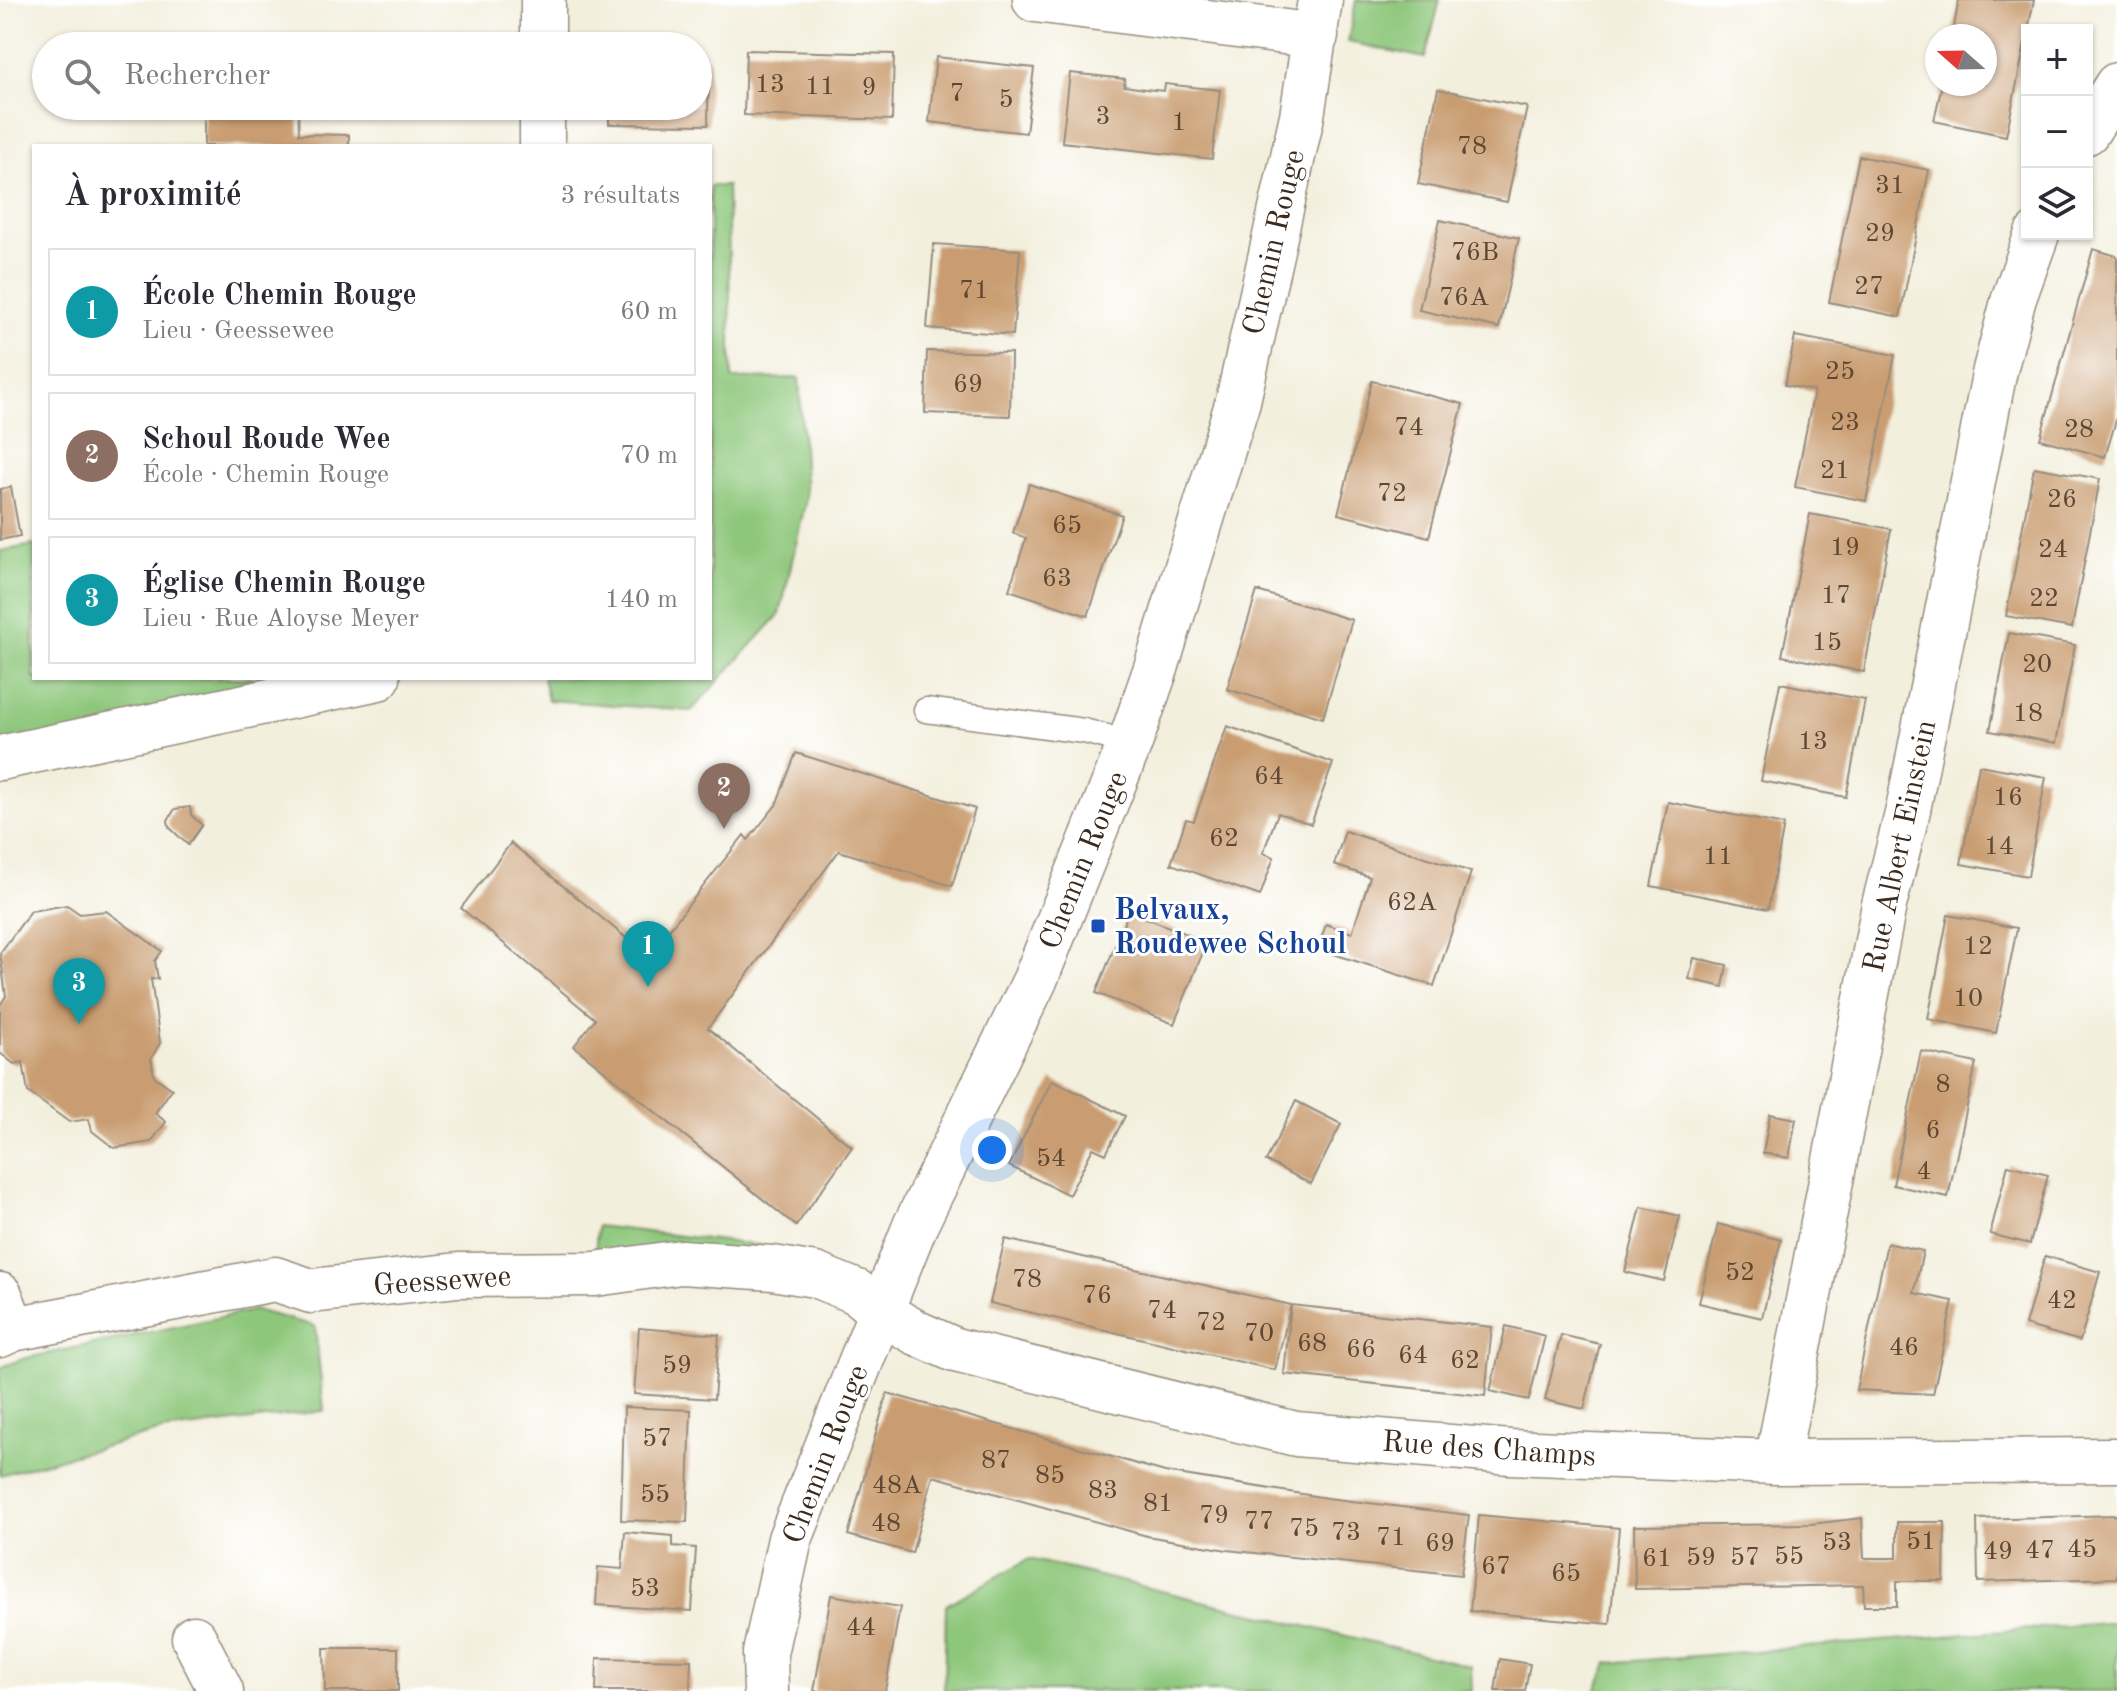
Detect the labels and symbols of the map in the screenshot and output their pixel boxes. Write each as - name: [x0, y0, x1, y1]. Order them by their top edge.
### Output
- north arrow: [1925, 24, 1997, 96]
- house number: 13: [755, 72, 785, 98]
- house number: 11: [805, 74, 835, 100]
- house number: 9: [861, 75, 877, 101]
- house number: 7: [949, 81, 965, 107]
- house number: 5: [998, 87, 1014, 113]
- house number: 3: [1095, 104, 1111, 130]
- house number: 1: [1171, 110, 1187, 136]
- house number: 78: [1457, 134, 1487, 160]
- street label: Chemin Rouge: [1239, 147, 1311, 338]
- house number: 31: [1875, 173, 1905, 199]
- house number: 29: [1865, 221, 1895, 247]
- house number: 76B: [1451, 240, 1499, 266]
- house number: 27: [1854, 274, 1884, 300]
- house number: 71: [959, 278, 989, 304]
- house number: 76A: [1439, 285, 1489, 311]
- house number: 25: [1825, 359, 1855, 385]
- house number: 69: [953, 372, 983, 398]
- house number: 23: [1830, 410, 1860, 436]
- house number: 74: [1394, 415, 1424, 441]
- house number: 28: [2064, 417, 2094, 443]
- house number: 21: [1820, 458, 1850, 484]
- house number: 72: [1377, 481, 1407, 507]
- house number: 26: [2047, 487, 2077, 513]
- house number: 65: [1052, 513, 1082, 539]
- house number: 19: [1830, 535, 1860, 561]
- house number: 24: [2038, 537, 2068, 563]
- house number: 63: [1042, 566, 1072, 592]
- house number: 17: [1821, 583, 1851, 609]
- house number: 22: [2029, 586, 2059, 612]
- house number: 15: [1812, 630, 1842, 656]
- house number: 20: [2022, 652, 2052, 678]
- house number: 18: [2013, 701, 2043, 727]
- street label: Rue Albert Einstein: [1859, 717, 1942, 976]
- house number: 13: [1798, 729, 1828, 755]
- pin: 2: [698, 763, 750, 829]
- house number: 64: [1254, 764, 1284, 790]
- street label: Chemin Rouge: [1036, 767, 1134, 954]
- house number: 16: [1993, 785, 2023, 811]
- house number: 62: [1209, 826, 1239, 852]
- house number: 14: [1984, 834, 2014, 860]
- house number: 11: [1703, 844, 1733, 870]
- house number: 62A: [1387, 890, 1437, 916]
- place label: Belvaux, Roudewee Schoul: [1114, 896, 1346, 960]
- marker: Belvaux, Roudewee Schoul: [1089, 917, 1107, 935]
- pin: 1: [622, 921, 674, 987]
- house number: 12: [1963, 934, 1993, 960]
- pin: 3: [53, 958, 105, 1024]
- house number: 10: [1953, 986, 1983, 1012]
- house number: 8: [1935, 1072, 1951, 1098]
- house number: 6: [1925, 1118, 1941, 1144]
- your location: [972, 1130, 1012, 1170]
- house number: 54: [1036, 1146, 1066, 1172]
- house number: 4: [1916, 1159, 1932, 1185]
- house number: 52: [1725, 1260, 1755, 1286]
- street label: Geessewee: [372, 1262, 512, 1302]
- house number: 78: [1012, 1267, 1042, 1293]
- house number: 76: [1082, 1283, 1112, 1309]
- house number: 42: [2047, 1288, 2077, 1314]
- house number: 74: [1147, 1298, 1177, 1324]
- house number: 72: [1196, 1310, 1226, 1336]
- house number: 70: [1244, 1321, 1274, 1347]
- house number: 68: [1297, 1331, 1327, 1357]
- house number: 46: [1889, 1335, 1919, 1361]
- house number: 66: [1346, 1337, 1376, 1363]
- house number: 64: [1398, 1343, 1428, 1369]
- house number: 62: [1450, 1348, 1480, 1374]
- house number: 59: [662, 1353, 692, 1379]
- street label: Chemin Rouge: [779, 1361, 875, 1548]
- house number: 57: [642, 1426, 672, 1452]
- street label: Rue des Champs: [1381, 1428, 1597, 1472]
- house number: 87: [981, 1448, 1011, 1474]
- house number: 85: [1035, 1463, 1065, 1489]
- house number: 48A: [872, 1473, 922, 1499]
- house number: 83: [1088, 1478, 1118, 1504]
- house number: 55: [640, 1482, 670, 1508]
- house number: 81: [1143, 1491, 1173, 1517]
- house number: 79: [1199, 1503, 1229, 1529]
- house number: 77: [1244, 1509, 1274, 1535]
- house number: 48: [871, 1511, 901, 1537]
- house number: 75: [1289, 1516, 1319, 1542]
- house number: 73: [1331, 1520, 1361, 1546]
- house number: 71: [1376, 1525, 1406, 1551]
- house number: 51: [1906, 1529, 1936, 1555]
- house number: 53: [1822, 1530, 1852, 1556]
- house number: 69: [1425, 1531, 1455, 1557]
- house number: 45: [2067, 1537, 2097, 1563]
- house number: 47: [2025, 1538, 2055, 1564]
- house number: 49: [1983, 1539, 2013, 1565]
- house number: 55: [1774, 1544, 1804, 1570]
- house number: 59: [1686, 1545, 1716, 1571]
- house number: 57: [1730, 1545, 1760, 1571]
- house number: 61: [1642, 1546, 1672, 1572]
- house number: 67: [1481, 1554, 1511, 1580]
- house number: 65: [1551, 1561, 1581, 1587]
- house number: 53: [630, 1576, 660, 1602]
- house number: 44: [846, 1615, 876, 1641]

